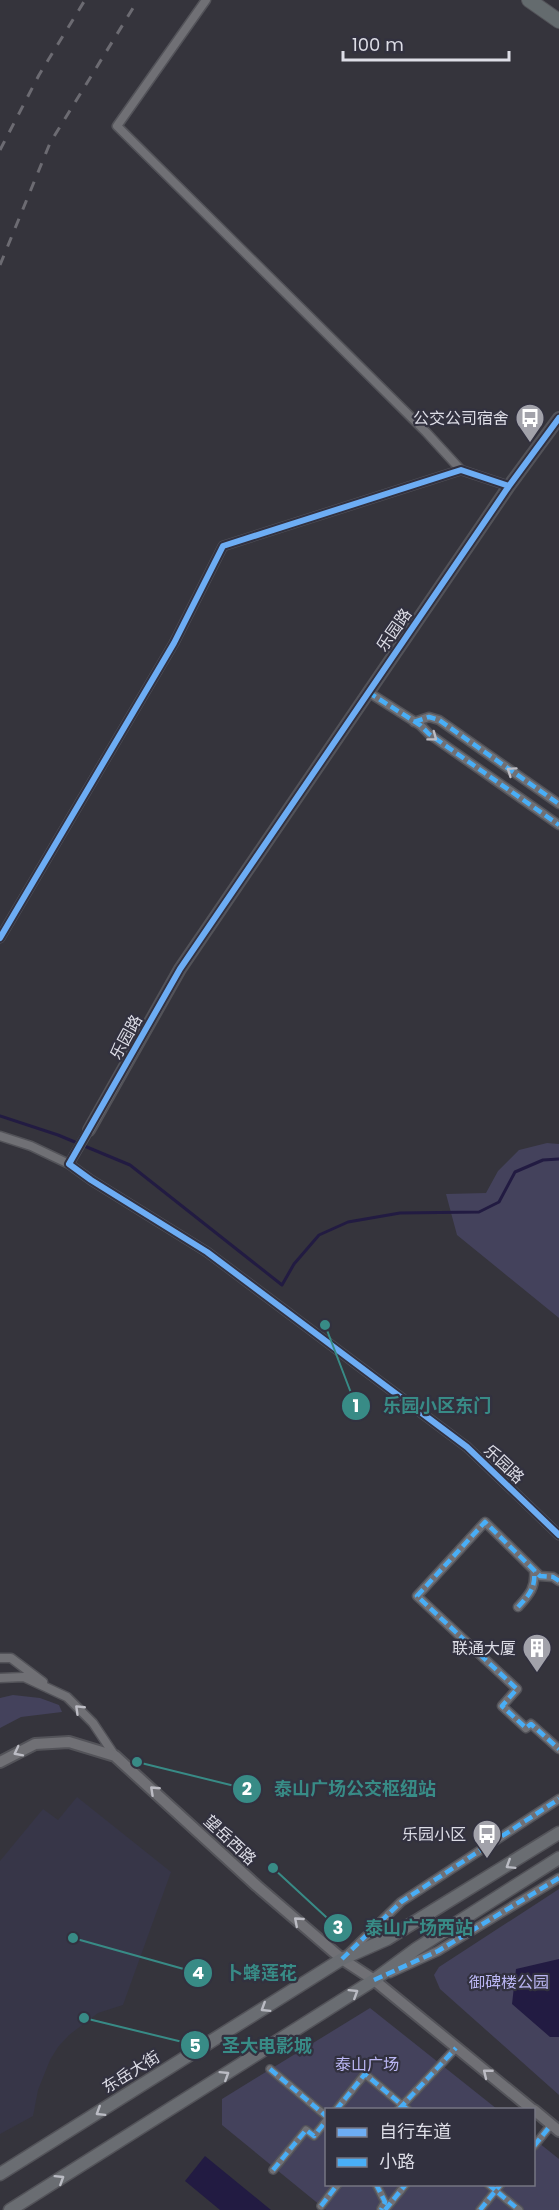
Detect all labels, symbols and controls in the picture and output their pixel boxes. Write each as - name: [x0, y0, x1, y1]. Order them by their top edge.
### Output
- scale bar: [343, 24, 510, 62]
- text: 100 m: [352, 32, 404, 57]
- bus stop icon: 公交公司宿舍: [514, 402, 546, 444]
- place label: 公交公司宿舍: [413, 407, 509, 430]
- street label: 乐园路: [371, 604, 417, 656]
- one-way arrow: [427, 729, 438, 740]
- one-way arrow: [507, 767, 518, 778]
- street label: 乐园路: [104, 1010, 148, 1064]
- callout: 乐园小区东门: [341, 1388, 503, 1424]
- text: 1: [353, 1393, 359, 1418]
- text: 乐园小区东门: [383, 1393, 491, 1418]
- street label: 乐园路: [479, 1439, 529, 1489]
- building icon: 联通大厦: [521, 1632, 553, 1674]
- place label: 联通大厦: [452, 1637, 516, 1660]
- one-way arrow: [76, 1706, 87, 1717]
- one-way arrow: [14, 1745, 25, 1757]
- callout: 泰山广场公交枢纽站: [232, 1771, 448, 1807]
- text: 2: [242, 1776, 252, 1801]
- text: 泰山广场公交枢纽站: [274, 1776, 436, 1801]
- one-way arrow: [150, 1786, 160, 1797]
- street label: 望岳西路: [199, 1810, 261, 1870]
- bus stop icon: 乐园小区: [471, 1818, 503, 1860]
- place label: 乐园小区: [402, 1823, 466, 1846]
- one-way arrow: [506, 1857, 516, 1869]
- callout: 泰山广场西站: [323, 1910, 485, 1946]
- text: 3: [333, 1915, 343, 1940]
- text: 泰山广场西站: [365, 1915, 473, 1940]
- one-way arrow: [294, 1917, 305, 1928]
- callout: 卜蜂莲花: [183, 1955, 309, 1991]
- text: 4: [192, 1960, 204, 1985]
- text: 卜蜂莲花: [225, 1960, 297, 1985]
- park label: 御碑楼公园: [469, 1971, 549, 1994]
- one-way arrow: [348, 1988, 358, 2000]
- one-way arrow: [261, 2000, 271, 2012]
- callout: 圣大电影城: [180, 2027, 324, 2063]
- text: 5: [189, 2033, 201, 2058]
- text: 圣大电影城: [222, 2033, 312, 2058]
- street label: 东岳大街: [98, 2045, 164, 2099]
- park label: 泰山广场: [335, 2053, 399, 2076]
- one-way arrow: [483, 2069, 494, 2080]
- one-way arrow: [218, 2071, 229, 2082]
- one-way arrow: [96, 2104, 106, 2116]
- legend: [325, 2108, 535, 2186]
- text: 自行车道: [379, 2119, 451, 2144]
- text: 小路: [379, 2149, 415, 2174]
- one-way arrow: [54, 2174, 64, 2186]

